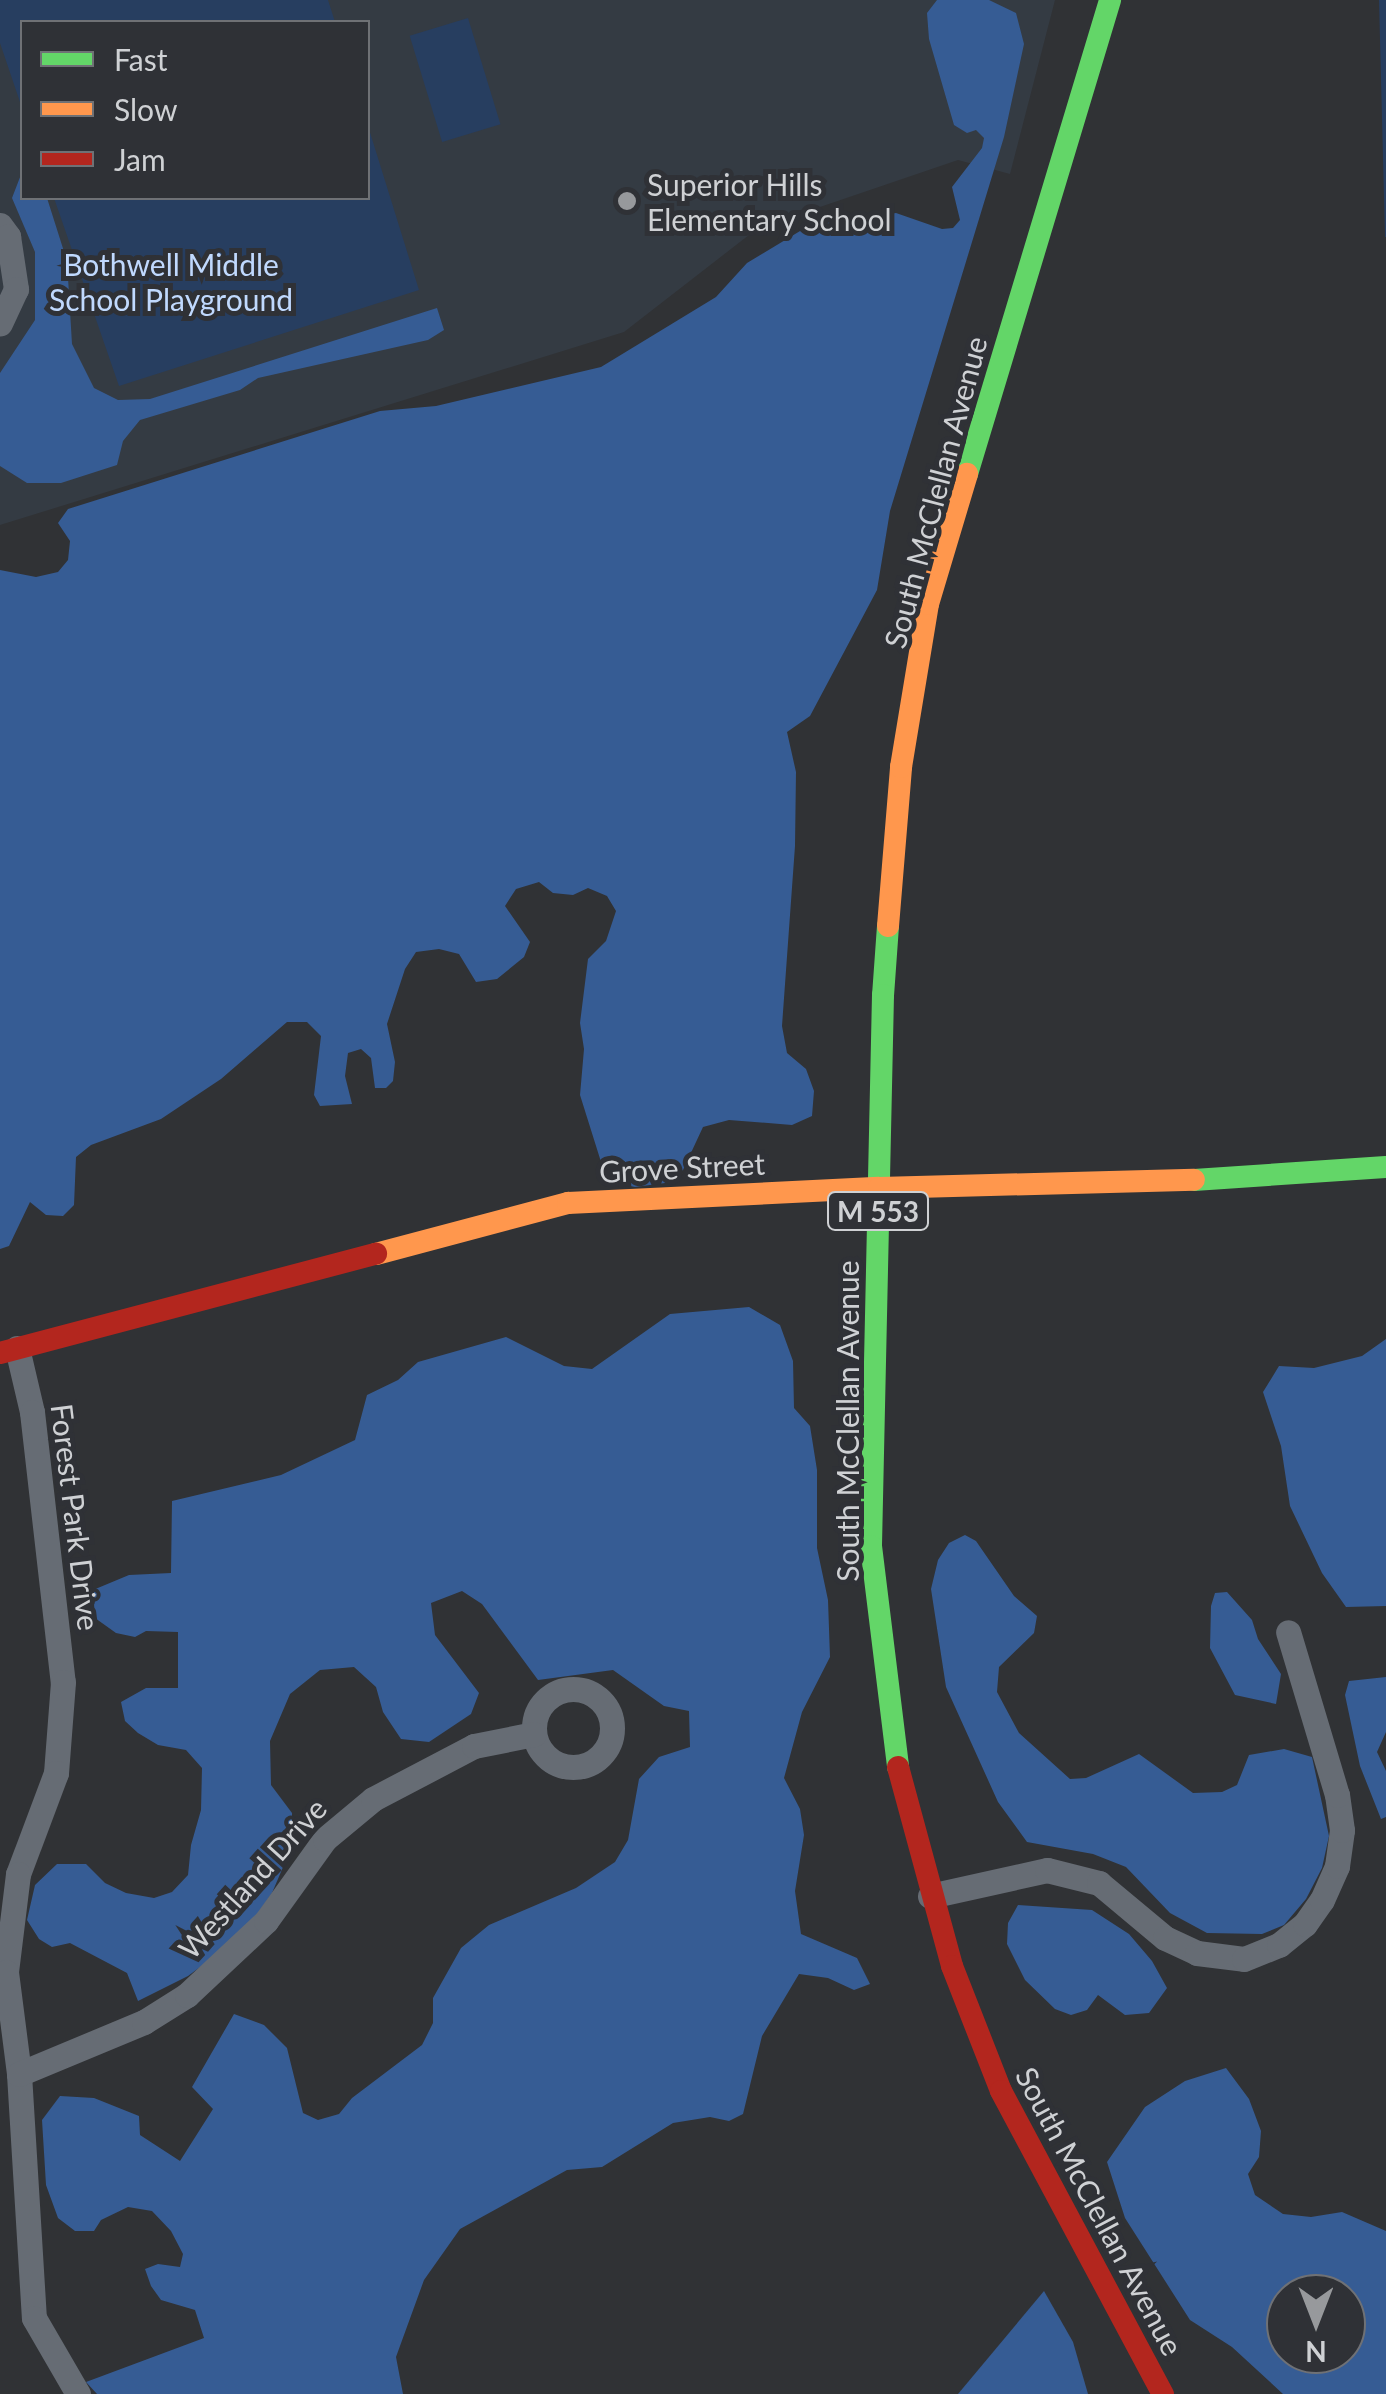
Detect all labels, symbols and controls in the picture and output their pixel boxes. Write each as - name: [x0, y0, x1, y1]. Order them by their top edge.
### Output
- legend: [20, 20, 370, 200]
- text: Fast: [114, 41, 168, 77]
- text: Slow: [114, 91, 177, 127]
- text: Jam: [114, 141, 166, 177]
- place label: Superior Hills Elementary School: [647, 166, 892, 236]
- marker: Superior Hills Elementary School: [616, 190, 638, 212]
- park label: Bothwell Middle School Playground: [49, 246, 293, 316]
- street label: South McClellan Avenue: [876, 332, 994, 652]
- street label: Grove Street: [598, 1145, 766, 1189]
- road number: M 553: [826, 1188, 930, 1234]
- street label: South McClellan Avenue: [829, 1260, 865, 1582]
- street label: Forest Park Drive: [44, 1402, 108, 1632]
- street label: Westland Drive: [170, 1790, 334, 1966]
- street label: South McClellan Avenue: [1008, 2060, 1192, 2362]
- north arrow: [1266, 2274, 1366, 2374]
- text: N: [1305, 2335, 1327, 2369]

